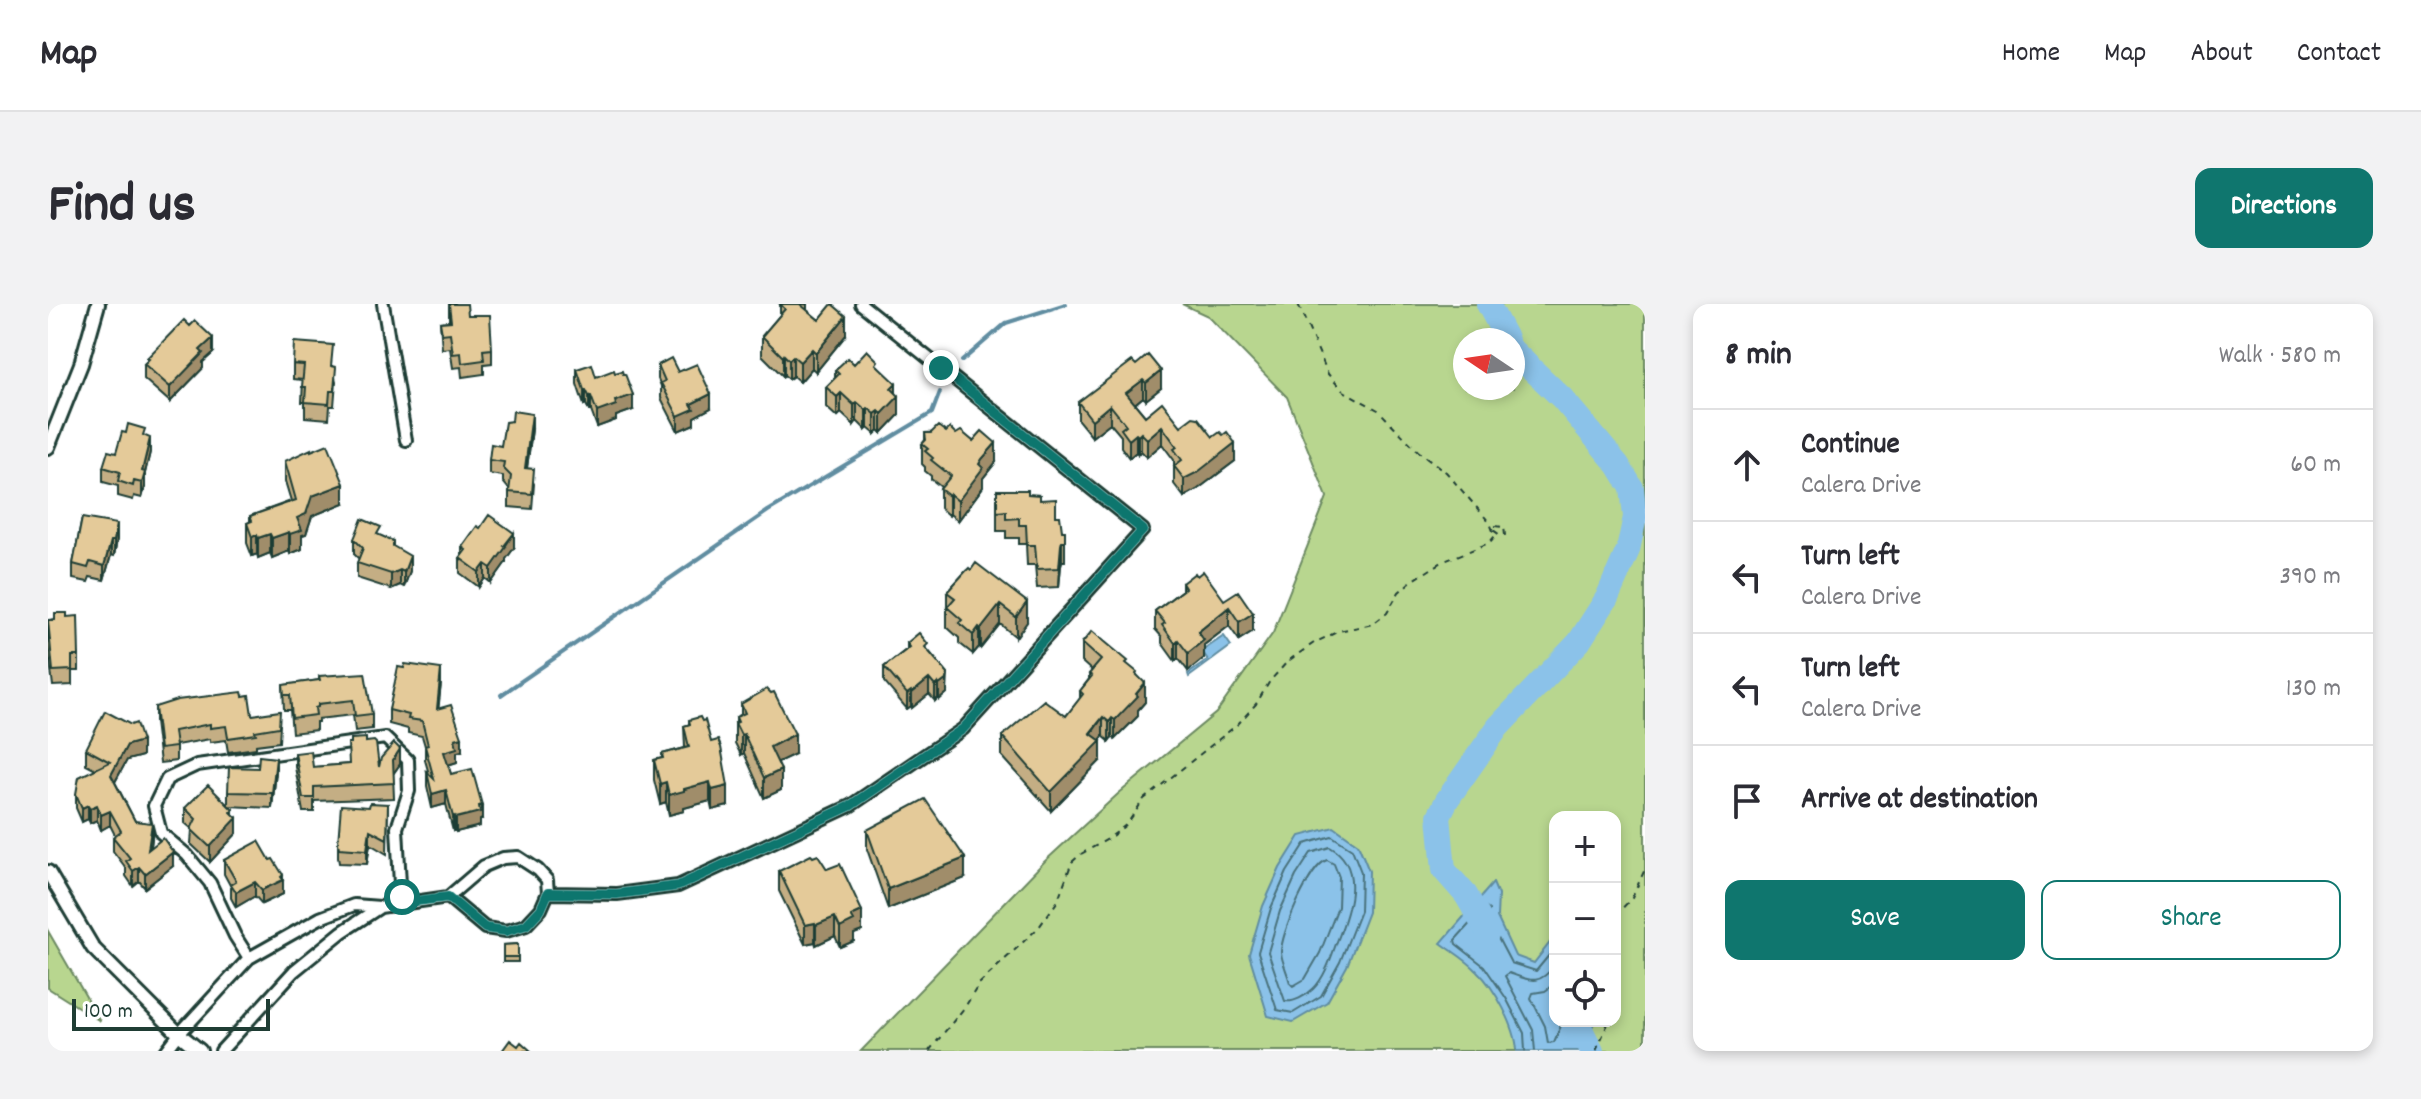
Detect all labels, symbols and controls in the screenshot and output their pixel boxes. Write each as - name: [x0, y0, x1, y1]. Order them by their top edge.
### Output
- text: Map: [40, 28, 98, 83]
- text: Home: [2002, 35, 2060, 75]
- text: Map: [2104, 35, 2146, 75]
- text: About: [2190, 35, 2253, 75]
- text: Contact: [2297, 35, 2381, 75]
- text: Find us: [48, 168, 196, 248]
- button: Directions: [2195, 168, 2373, 248]
- north arrow: [1453, 328, 1525, 400]
- text: 8 min: [1725, 332, 1792, 381]
- text: Walk · 580 m: [2219, 338, 2341, 375]
- route end: [923, 350, 959, 386]
- text: Continue: [1801, 425, 1900, 468]
- icon: ahead: [1725, 443, 1769, 487]
- text: 60 m: [2290, 447, 2341, 484]
- text: Calera Drive: [1801, 468, 1922, 505]
- text: Turn left: [1801, 537, 1900, 580]
- icon: left: [1725, 555, 1769, 599]
- text: 390 m: [2280, 559, 2341, 596]
- text: Calera Drive: [1801, 580, 1922, 617]
- text: Turn left: [1801, 649, 1900, 692]
- icon: left: [1725, 667, 1769, 711]
- text: 130 m: [2286, 671, 2341, 708]
- text: Calera Drive: [1801, 692, 1922, 729]
- icon: arrive: [1725, 779, 1769, 823]
- text: Arrive at destination: [1801, 780, 2038, 823]
- map controls: [1549, 811, 1621, 1027]
- button: +: [1549, 811, 1621, 883]
- route start: [384, 879, 420, 915]
- button: Save: [1725, 880, 2025, 960]
- button: Share: [2041, 880, 2341, 960]
- button: −: [1549, 883, 1621, 955]
- button: locate: [1549, 955, 1621, 1027]
- scale bar: [72, 995, 270, 1031]
- text: 100 m: [84, 997, 133, 1028]

